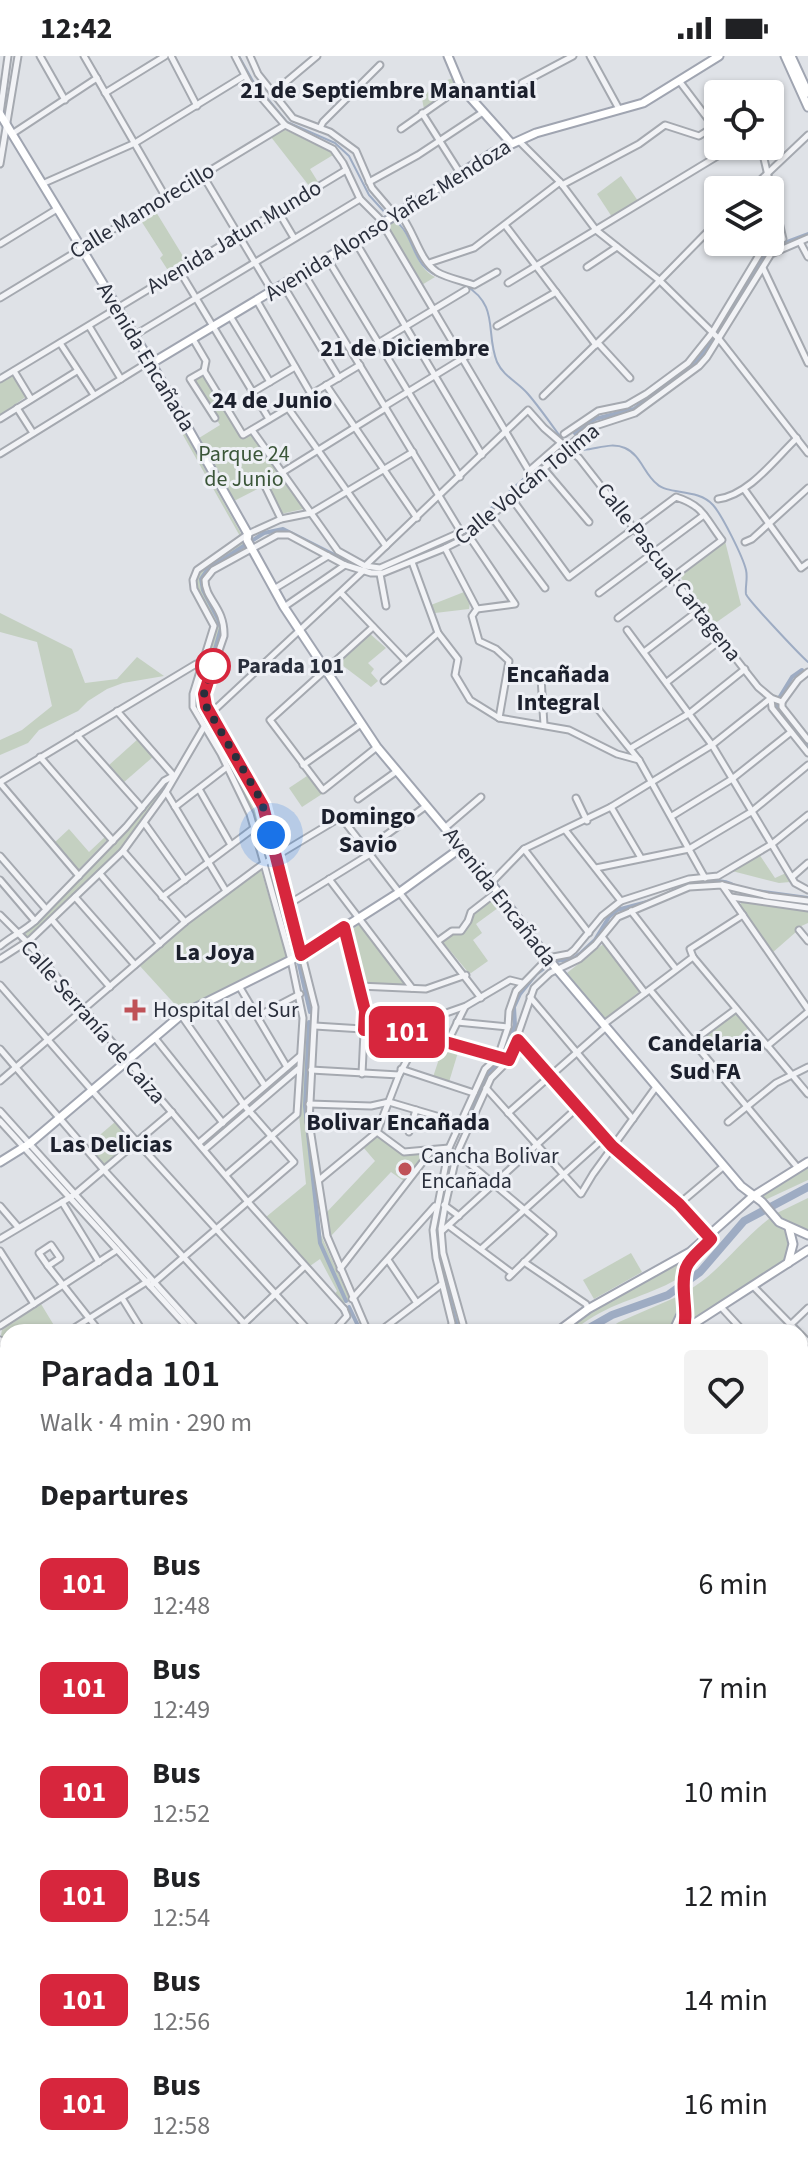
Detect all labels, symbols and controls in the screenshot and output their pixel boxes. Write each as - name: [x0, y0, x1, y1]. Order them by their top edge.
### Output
- text: 12:42: [40, 7, 112, 50]
- district label: 21 de Septiembre Manantial: [240, 73, 536, 108]
- map controls: [704, 80, 784, 256]
- button: locate: [704, 80, 784, 160]
- street label: Avenida Alonso Yañez Mendoza: [259, 131, 517, 309]
- street label: Calle Mamorecillo: [63, 155, 221, 267]
- street label: Avenida Jatun Mundo: [140, 172, 328, 302]
- button: layers: [704, 176, 784, 256]
- street label: Avenida Encañada: [89, 276, 203, 438]
- district label: 21 de Diciembre: [320, 331, 490, 366]
- district label: 24 de Junio: [212, 383, 332, 418]
- street label: Calle Volcán Tolima: [448, 415, 606, 553]
- park label: Parque 24 de Junio: [198, 438, 290, 495]
- street label: Calle Pascual Cartagena: [589, 476, 749, 668]
- marker: Parada 101: [196, 649, 230, 683]
- place label: Parada 101: [237, 650, 344, 682]
- district label: Encañada Integral: [506, 657, 610, 720]
- district label: Domingo Savio: [320, 799, 416, 862]
- your location: [251, 815, 291, 855]
- street label: Avenida Encañada: [435, 821, 565, 973]
- street label: Calle Serranía de Caiza: [13, 933, 173, 1111]
- district label: La Joya: [175, 935, 255, 970]
- place label: Hospital del Sur: [153, 994, 299, 1026]
- marker: Hospital del Sur: [124, 999, 146, 1021]
- line badge: 101: [361, 1006, 453, 1058]
- text: 101: [385, 1012, 429, 1052]
- district label: Candelaria Sud FA: [648, 1026, 762, 1089]
- district label: Bolivar Encañada: [306, 1105, 490, 1140]
- district label: Las Delicias: [50, 1127, 172, 1162]
- place label: Cancha Bolivar Encañada: [421, 1140, 559, 1197]
- marker: Cancha Bolivar Encañada: [396, 1160, 414, 1178]
- text: Parada 101: [40, 1347, 220, 1401]
- button: heart: [684, 1350, 768, 1434]
- text: Walk · 4 min · 290 m: [40, 1404, 252, 1441]
- text: Departures: [40, 1474, 188, 1517]
- text: Bus: [152, 1544, 200, 1587]
- text: 6 min: [698, 1563, 768, 1606]
- text: 101: [62, 1564, 106, 1604]
- text: 12:48: [152, 1587, 210, 1624]
- text: Bus: [152, 1648, 200, 1691]
- text: 7 min: [698, 1667, 768, 1710]
- text: 101: [62, 1668, 106, 1708]
- text: 12:49: [152, 1691, 210, 1728]
- text: Bus: [152, 1752, 200, 1795]
- text: 10 min: [684, 1771, 768, 1814]
- text: 101: [62, 1772, 106, 1812]
- text: 12:52: [152, 1795, 210, 1832]
- text: Bus: [152, 1856, 200, 1899]
- text: 12 min: [684, 1875, 768, 1918]
- text: 101: [62, 1876, 106, 1916]
- text: 12:54: [152, 1899, 210, 1936]
- text: Bus: [152, 1960, 200, 2003]
- text: 14 min: [684, 1979, 768, 2022]
- text: 101: [62, 1980, 106, 2020]
- text: 12:56: [152, 2003, 210, 2040]
- text: Bus: [152, 2064, 200, 2107]
- text: 16 min: [684, 2083, 768, 2126]
- text: 101: [62, 2084, 106, 2124]
- text: 12:58: [152, 2107, 210, 2144]

